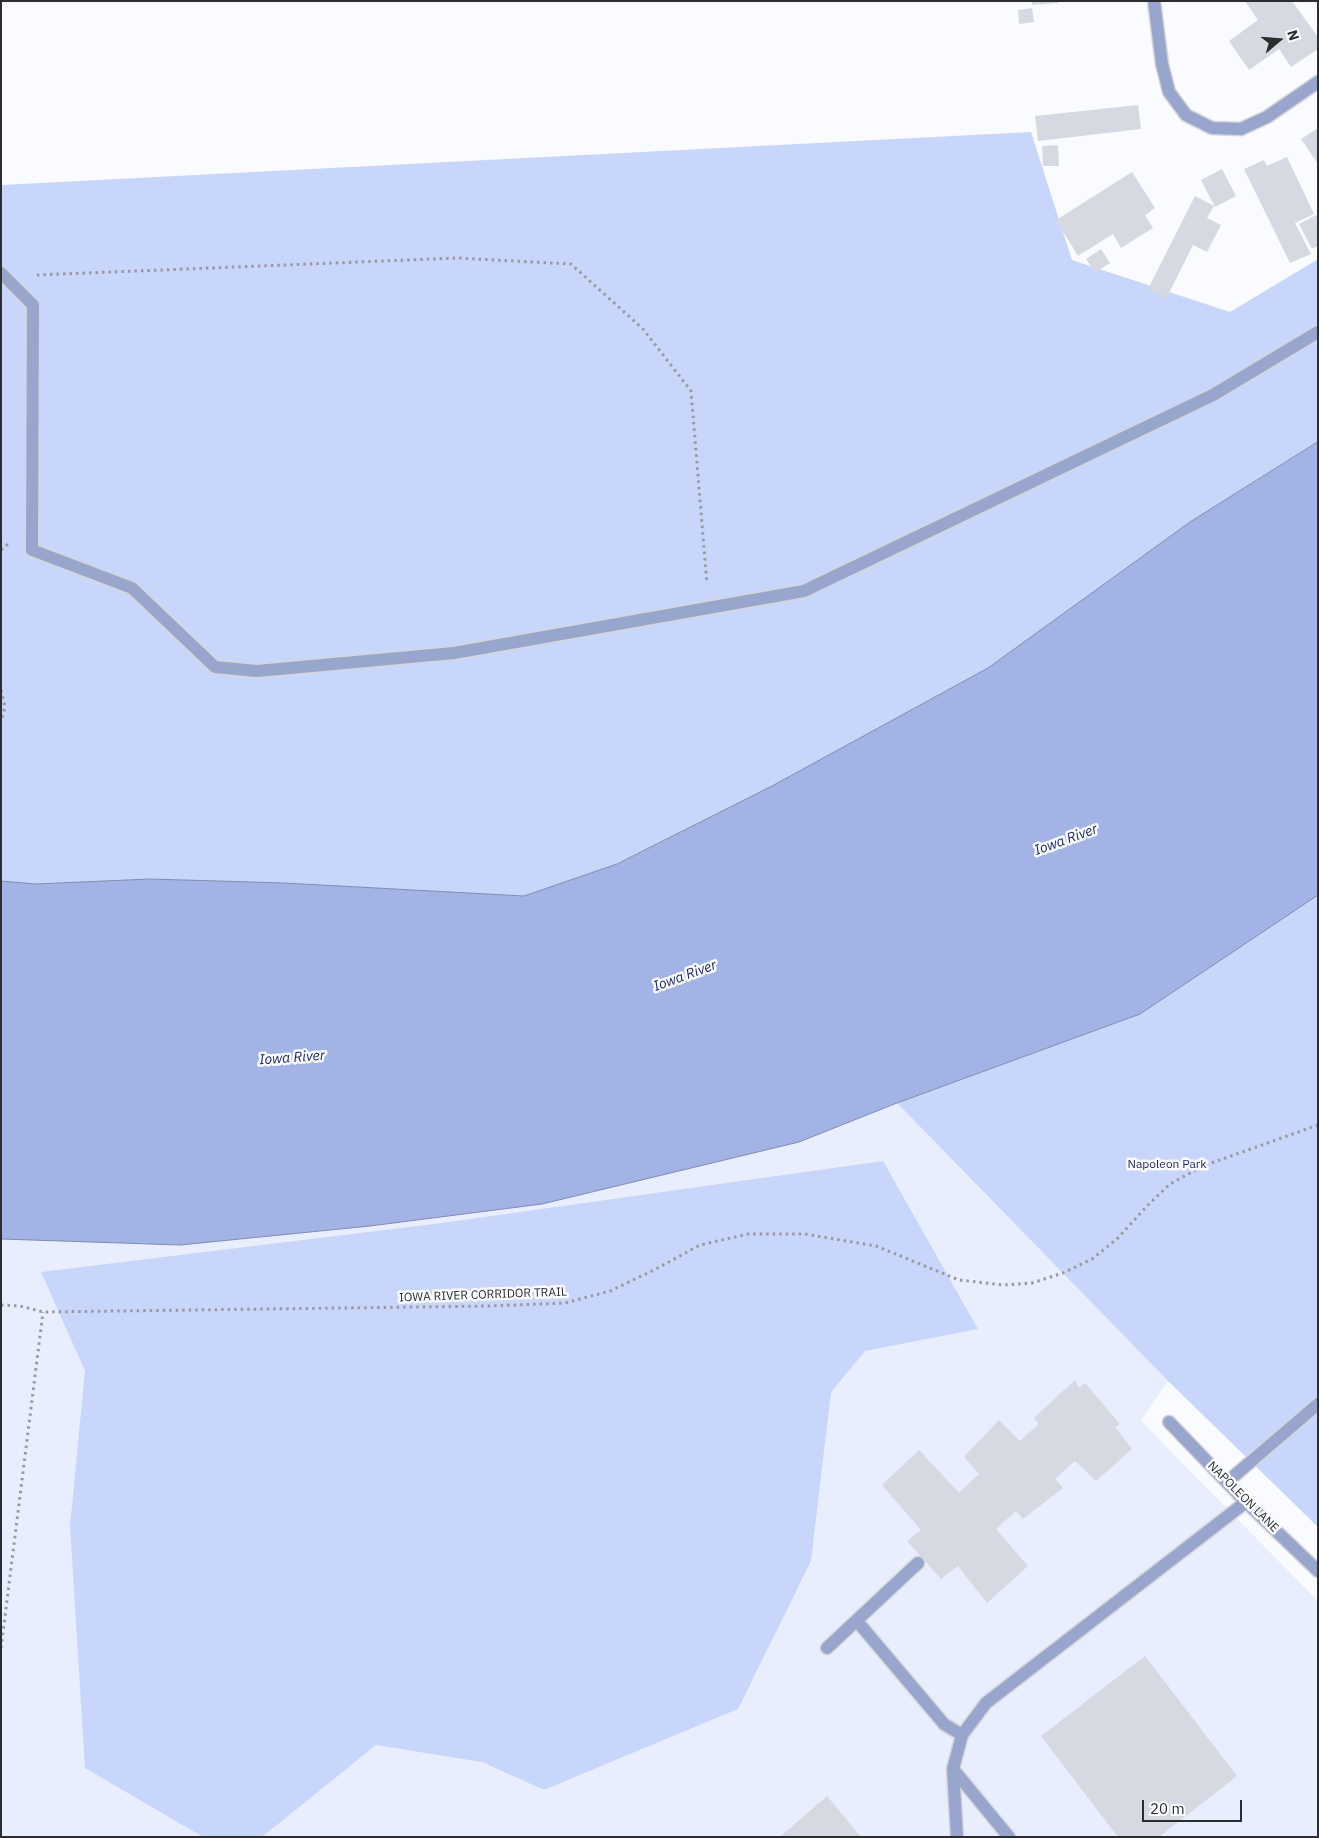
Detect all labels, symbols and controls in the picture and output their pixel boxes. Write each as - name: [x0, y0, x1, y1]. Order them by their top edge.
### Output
- north arrow: [1254, 15, 1304, 65]
- text: N: [1283, 28, 1303, 43]
- water label: Iowa River: [1032, 821, 1100, 859]
- water label: Iowa River: [651, 957, 719, 995]
- water label: Iowa River: [259, 1047, 325, 1069]
- park label: Napoleon Park: [1127, 1158, 1207, 1172]
- street label: IOWA RIVER CORRIDOR TRAIL: [399, 1285, 567, 1305]
- street label: NAPOLEON LANE: [1205, 1459, 1281, 1535]
- scale bar: [1144, 1790, 1244, 1822]
- text: 20 m: [1150, 1799, 1185, 1818]

